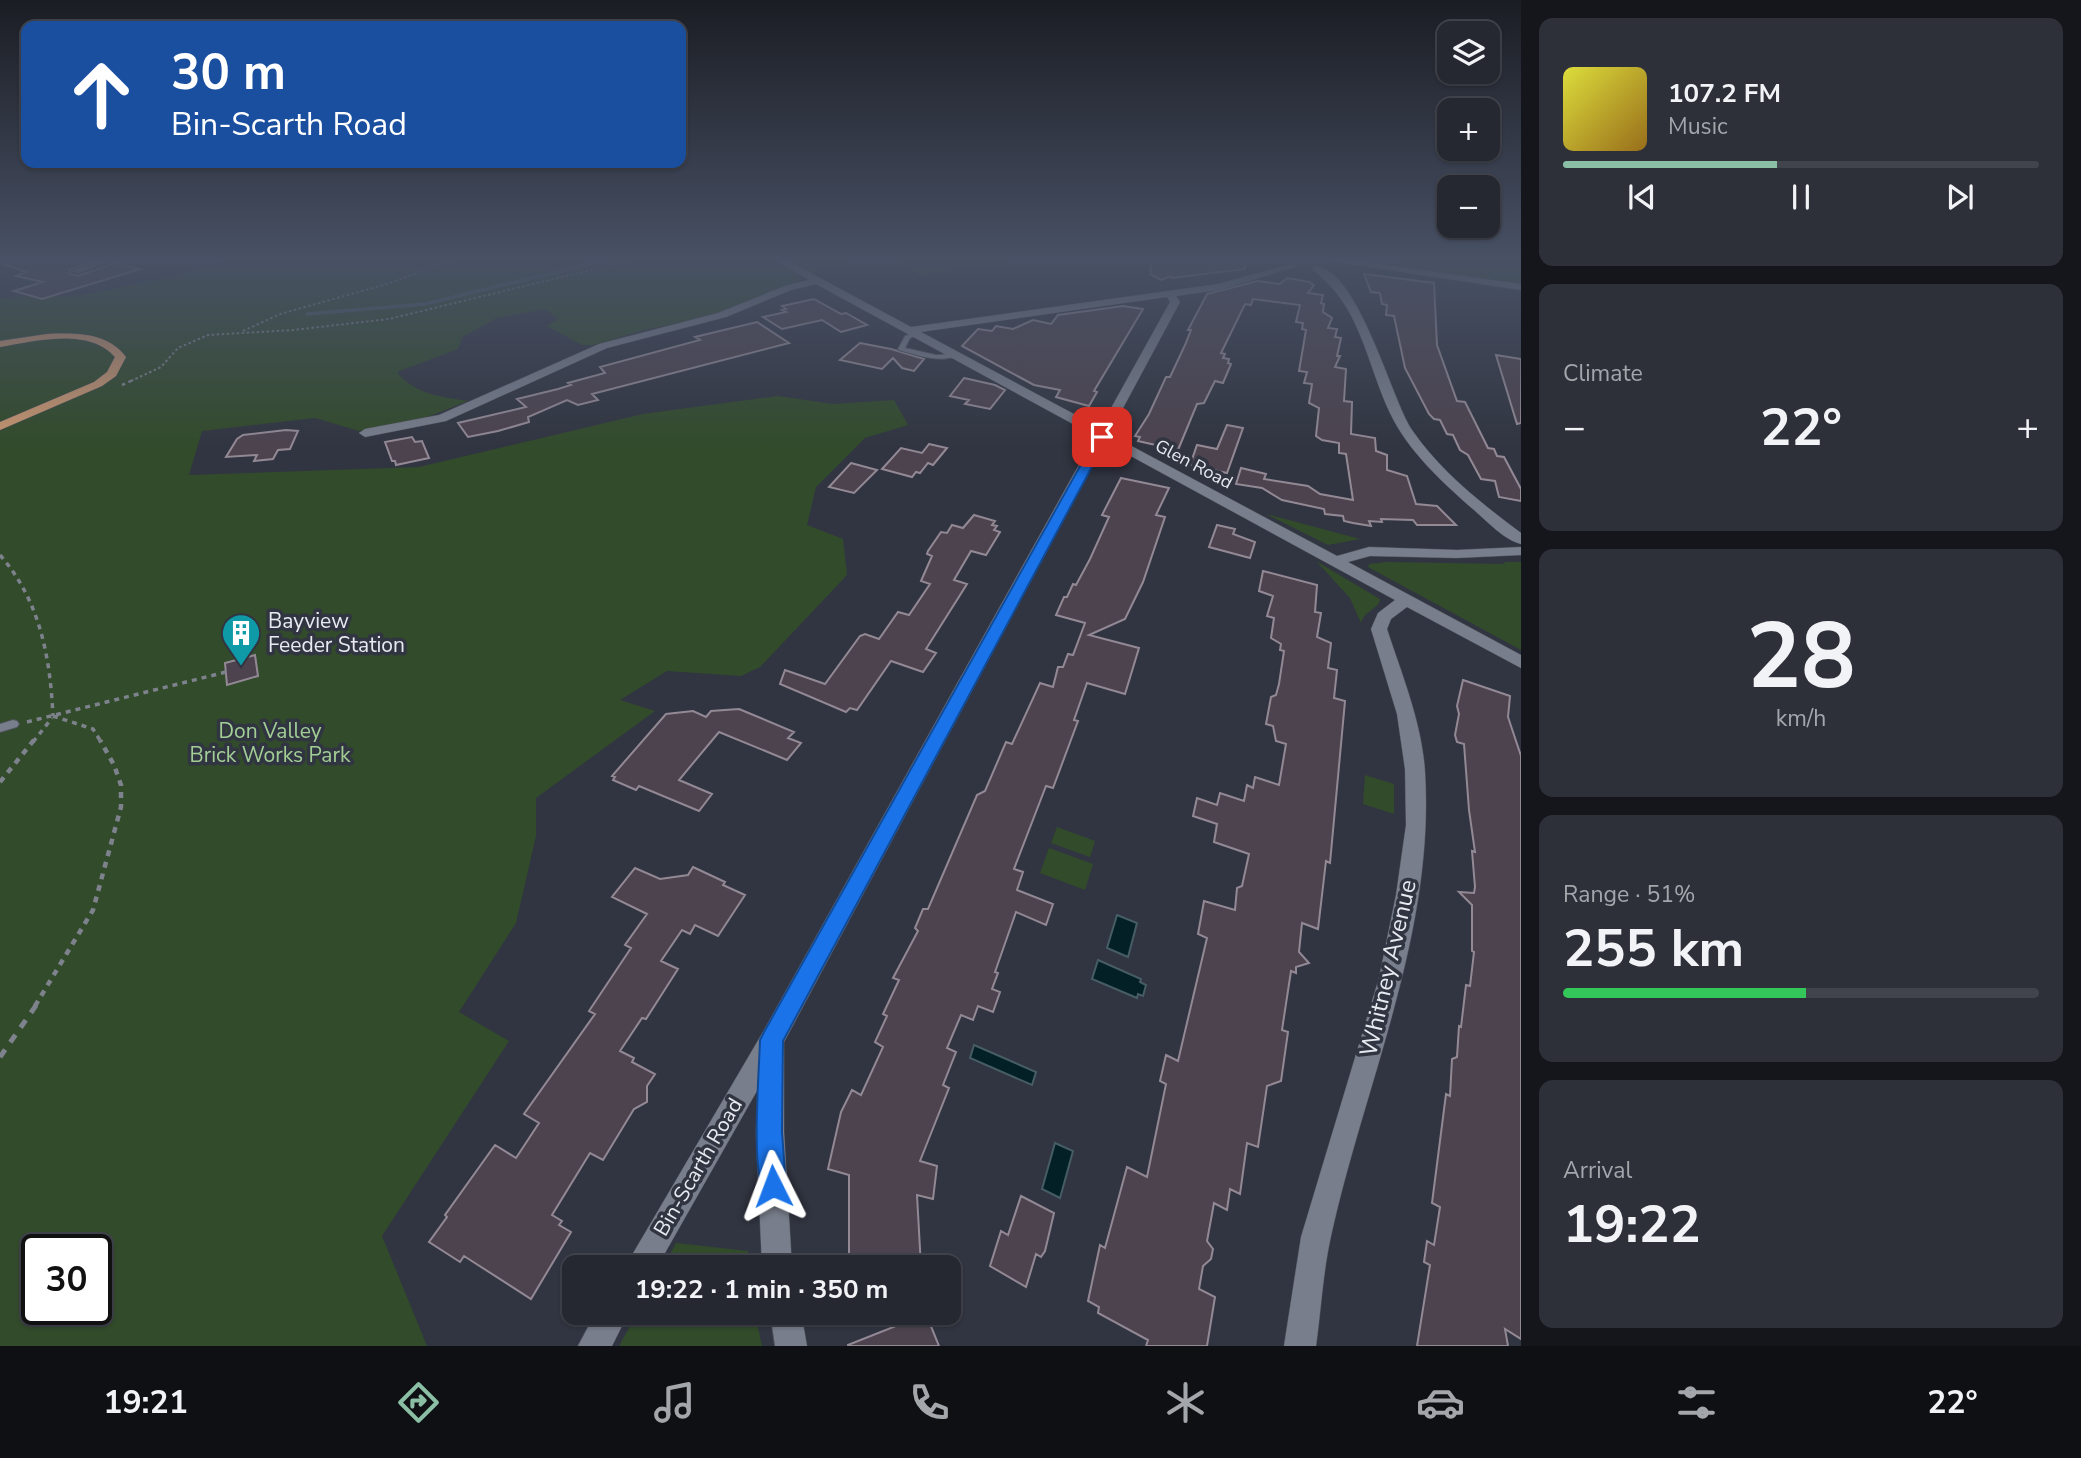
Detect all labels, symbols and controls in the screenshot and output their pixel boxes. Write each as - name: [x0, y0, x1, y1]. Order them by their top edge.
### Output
- map controls: [1437, 21, 1500, 238]
- button: layers: [1437, 21, 1500, 84]
- text: 30 m: [171, 39, 286, 106]
- icon: ahead: [56, 49, 147, 140]
- text: 107.2 FM: [1668, 76, 1781, 111]
- button: +: [1437, 98, 1500, 161]
- text: Bin-Scarth Road: [171, 103, 407, 146]
- text: Music: [1668, 111, 1728, 142]
- button: −: [1437, 175, 1500, 238]
- icon: previous: [1623, 178, 1661, 216]
- icon: pause: [1782, 178, 1820, 216]
- icon: next: [1941, 178, 1979, 216]
- text: Climate: [1563, 358, 1643, 389]
- text: 22°: [1760, 392, 1842, 463]
- text: −: [1563, 402, 1586, 453]
- text: +: [2016, 402, 2039, 453]
- pin: [1072, 407, 1132, 467]
- icon: arrive: [1083, 418, 1121, 456]
- street label: Glen Road: [1151, 434, 1237, 494]
- text: 28: [1746, 595, 1856, 719]
- place label: Bayview Feeder Station: [268, 607, 405, 659]
- building icon: Bayview Feeder Station: [220, 612, 262, 667]
- text: km/h: [1776, 703, 1826, 734]
- park label: Don Valley Brick Works Park: [189, 717, 351, 769]
- street label: Whitney Avenue: [1352, 876, 1424, 1060]
- text: Range · 51%: [1563, 879, 1695, 910]
- text: 255 km: [1563, 913, 1744, 984]
- street label: Bin-Scarth Road: [647, 1093, 749, 1241]
- position arrow: [736, 1149, 810, 1223]
- text: Arrival: [1563, 1155, 1632, 1186]
- text: 19:22: [1563, 1189, 1701, 1260]
- speed limit sign: 30: [21, 1234, 112, 1325]
- text: 19:22 · 1 min · 350 m: [635, 1272, 888, 1307]
- icon: directions: [394, 1378, 443, 1427]
- icon: music: [650, 1378, 699, 1427]
- icon: phone: [905, 1378, 954, 1427]
- icon: climate: [1161, 1378, 1210, 1427]
- icon: car: [1416, 1378, 1465, 1427]
- icon: filters: [1672, 1378, 1721, 1427]
- text: 19:21: [103, 1381, 188, 1424]
- text: 22°: [1927, 1381, 1978, 1424]

